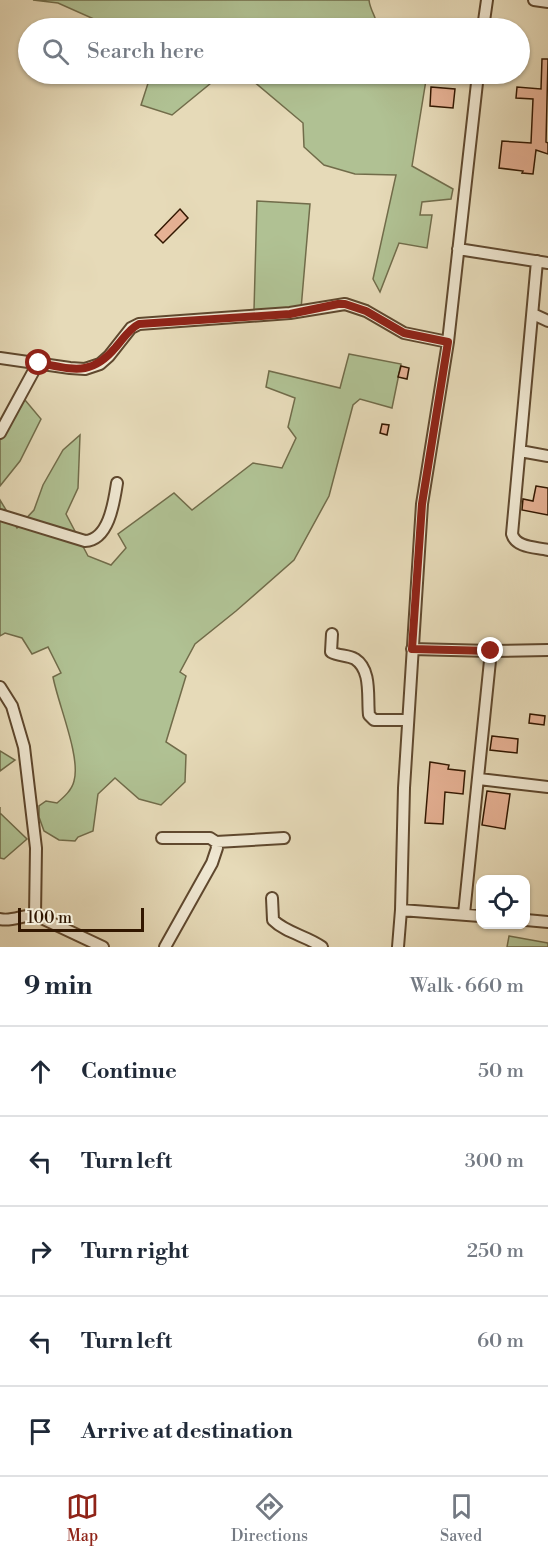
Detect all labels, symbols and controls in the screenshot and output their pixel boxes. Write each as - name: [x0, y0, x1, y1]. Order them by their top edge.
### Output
- search box: [18, 18, 530, 84]
- icon: search: [39, 35, 72, 68]
- text: Search here: [87, 38, 204, 65]
- route start: [25, 349, 51, 375]
- route end: [477, 637, 503, 663]
- map controls: [476, 875, 530, 929]
- button: locate: [476, 875, 530, 929]
- scale bar: [18, 905, 144, 932]
- text: 100 m: [27, 908, 72, 928]
- text: 9 min: [24, 970, 92, 1002]
- text: Walk · 660 m: [410, 974, 524, 999]
- icon: ahead: [24, 1055, 57, 1088]
- text: Continue: [81, 1058, 177, 1085]
- text: 50 m: [478, 1059, 524, 1084]
- icon: left: [24, 1145, 57, 1178]
- text: Turn left: [81, 1148, 172, 1175]
- text: 300 m: [465, 1149, 524, 1174]
- icon: right: [24, 1235, 57, 1268]
- text: Turn right: [81, 1238, 189, 1265]
- text: 250 m: [467, 1239, 524, 1264]
- icon: left: [24, 1325, 57, 1358]
- text: Turn left: [81, 1328, 172, 1355]
- text: 60 m: [477, 1329, 524, 1354]
- icon: arrive: [24, 1415, 57, 1448]
- text: Arrive at destination: [81, 1418, 293, 1445]
- tab: Map: [66, 1490, 99, 1546]
- tab: Directions: [231, 1490, 308, 1546]
- tab: Saved: [440, 1490, 482, 1546]

